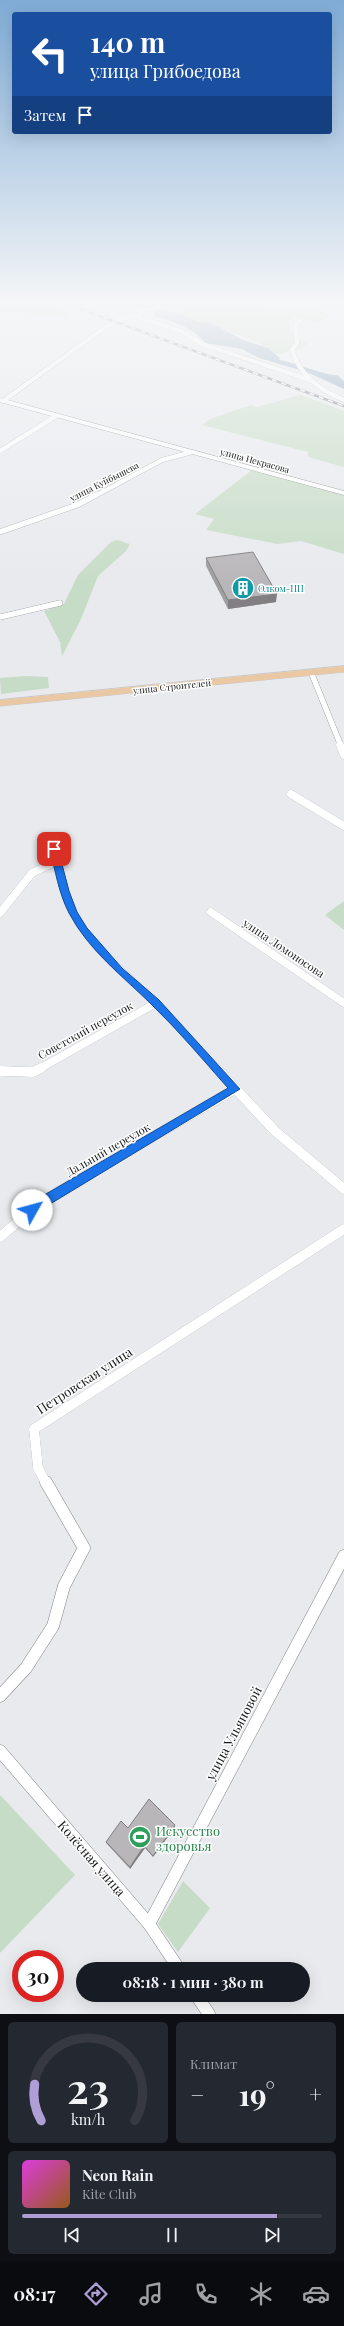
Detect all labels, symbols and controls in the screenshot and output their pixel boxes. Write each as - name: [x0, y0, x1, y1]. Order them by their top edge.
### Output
- text: 140 m: [90, 23, 165, 60]
- icon: left: [24, 28, 76, 80]
- text: улица Грибоедова: [90, 59, 241, 83]
- icon: arrive: [74, 104, 96, 126]
- text: Затем: [24, 105, 66, 125]
- street label: улица Некрасова: [218, 445, 291, 475]
- street label: улица Куйбышева: [67, 458, 141, 504]
- building icon: Олком-НН: [230, 575, 256, 601]
- place label: Олком-НН: [258, 582, 304, 594]
- street label: улица Строителей: [132, 676, 212, 696]
- pin: [37, 832, 71, 866]
- icon: arrive: [43, 838, 65, 860]
- street label: улица Ломоносова: [239, 915, 328, 981]
- street label: Советский переулок: [35, 997, 136, 1062]
- street label: Дальний переулок: [63, 1119, 153, 1179]
- position arrow: [11, 1189, 53, 1231]
- street label: Петровская улица: [33, 1342, 135, 1417]
- street label: улица Ульяновой: [201, 1683, 265, 1784]
- street label: Колёсная улица: [54, 1817, 130, 1900]
- place label: Искусство здоровья: [156, 1822, 220, 1854]
- sports icon: Искусство здоровья: [127, 1824, 153, 1850]
- speed limit sign: 30: [12, 1950, 64, 2002]
- text: 08:18 · 1 мин · 380 m: [122, 1972, 264, 1992]
- text: Климат: [190, 2055, 237, 2072]
- text: 23: [67, 2058, 109, 2113]
- text: 19°: [239, 2074, 275, 2114]
- text: −: [190, 2079, 204, 2109]
- text: +: [309, 2079, 322, 2109]
- text: km/h: [71, 2109, 106, 2128]
- text: Neon Rain: [82, 2165, 153, 2185]
- text: Kite Club: [82, 2185, 136, 2202]
- icon: previous: [61, 2224, 83, 2246]
- icon: pause: [161, 2224, 183, 2246]
- icon: next: [261, 2224, 283, 2246]
- icon: directions: [82, 2280, 110, 2308]
- icon: music: [137, 2280, 165, 2308]
- icon: phone: [192, 2280, 220, 2308]
- icon: climate: [247, 2280, 275, 2308]
- icon: car: [302, 2280, 330, 2308]
- text: 08:17: [13, 2282, 56, 2306]

